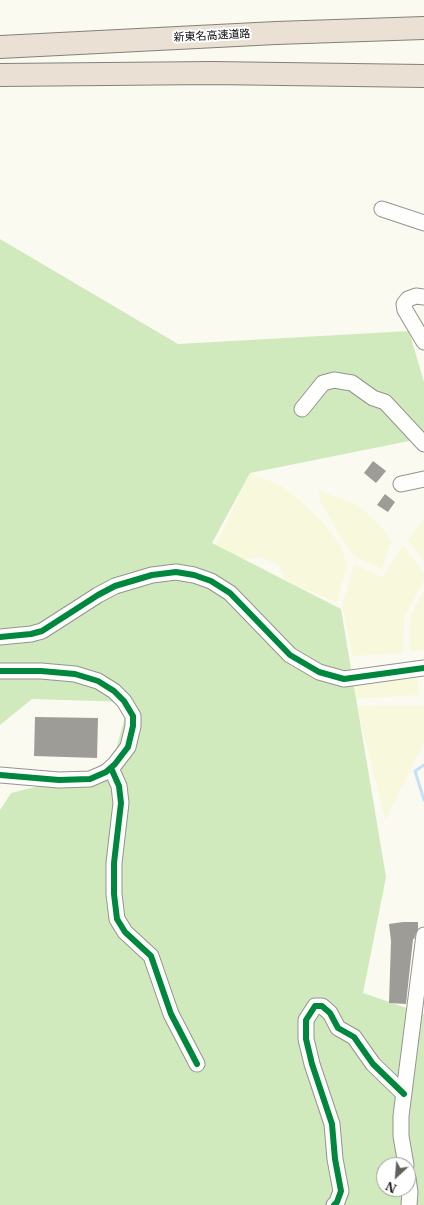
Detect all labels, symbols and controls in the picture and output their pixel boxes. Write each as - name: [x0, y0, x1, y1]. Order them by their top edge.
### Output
- street label: 新東名高速道路: [173, 27, 251, 45]
- north arrow: [376, 1157, 416, 1197]
- text: N: [383, 1178, 399, 1195]

